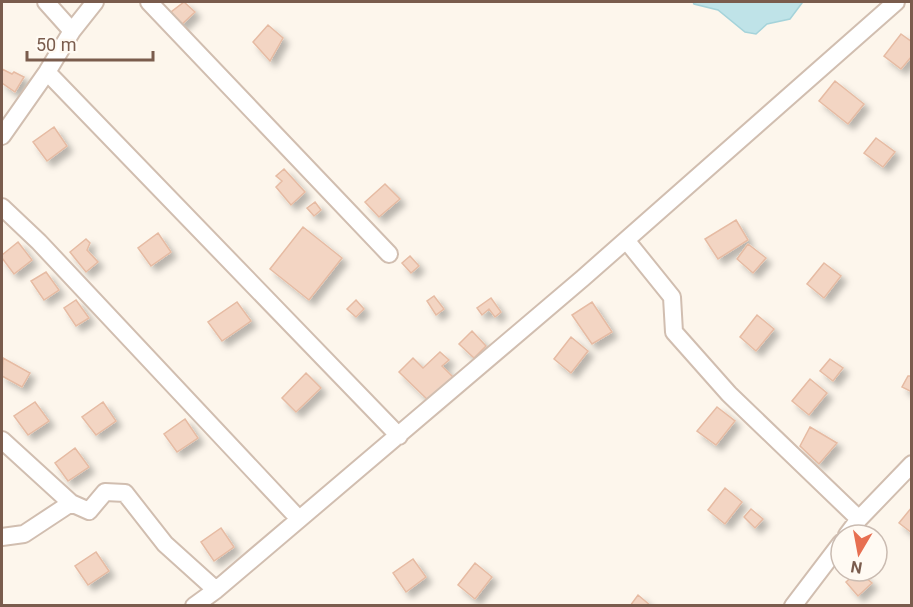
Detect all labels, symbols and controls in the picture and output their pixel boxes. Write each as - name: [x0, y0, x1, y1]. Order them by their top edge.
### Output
- scale bar: [27, 24, 153, 62]
- text: 50 m: [36, 34, 76, 55]
- north arrow: [829, 523, 889, 583]
- text: N: [849, 557, 864, 578]

